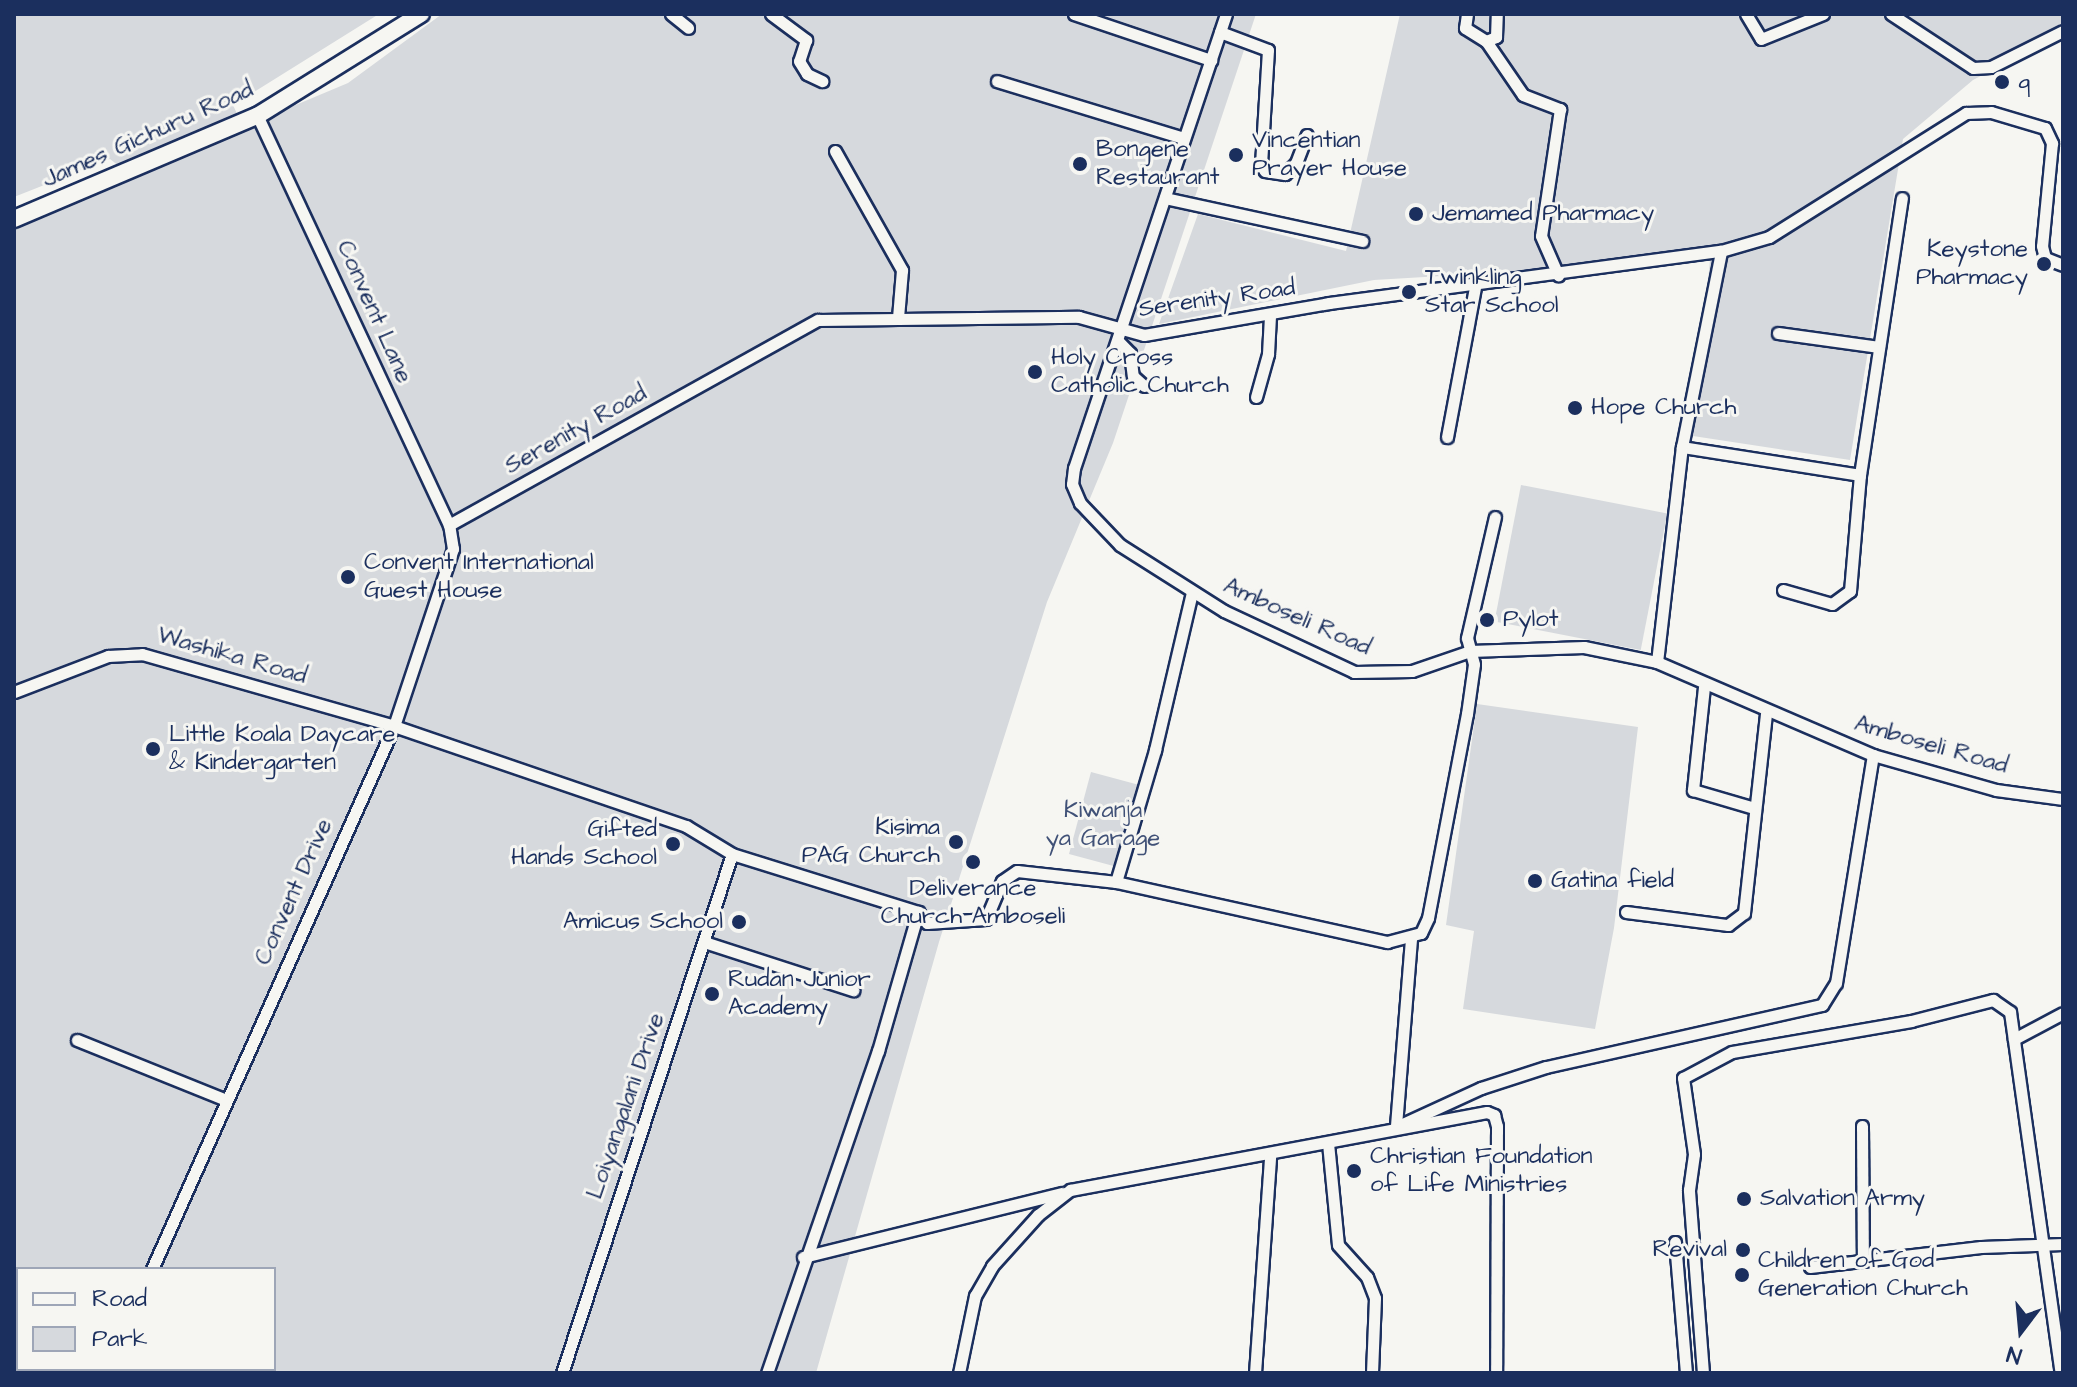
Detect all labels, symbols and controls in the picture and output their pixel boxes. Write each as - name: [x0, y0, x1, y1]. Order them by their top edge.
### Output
- place label: q: [2018, 68, 2030, 96]
- marker: q: [1993, 73, 2011, 91]
- street label: James Gichuru Road: [38, 75, 258, 195]
- place label: Vincentian Prayer House: [1252, 127, 1407, 183]
- place label: Bongene Restaurant: [1096, 136, 1219, 192]
- marker: Vincentian Prayer House: [1227, 146, 1245, 164]
- marker: Bongene Restaurant: [1071, 155, 1089, 173]
- place label: Jemamed Pharmacy: [1432, 200, 1654, 228]
- marker: Jemamed Pharmacy: [1407, 205, 1425, 223]
- street label: Convent Lane: [330, 236, 418, 388]
- place label: Keystone Pharmacy: [1916, 236, 2028, 292]
- marker: Keystone Pharmacy: [2035, 255, 2053, 273]
- place label: Twinkling Star School: [1425, 264, 1558, 320]
- street label: Serenity Road: [1137, 274, 1297, 324]
- marker: Twinkling Star School: [1400, 283, 1418, 301]
- place label: Holy Cross Catholic Church: [1051, 344, 1229, 400]
- marker: Holy Cross Catholic Church: [1026, 363, 1044, 381]
- street label: Serenity Road: [500, 379, 652, 481]
- place label: Hope Church: [1591, 394, 1736, 422]
- marker: Hope Church: [1566, 399, 1584, 417]
- place label: Convent International Guest House: [364, 549, 594, 605]
- marker: Convent International Guest House: [339, 568, 357, 586]
- street label: Amboseli Road: [1219, 572, 1375, 662]
- place label: Pylot: [1503, 606, 1558, 634]
- marker: Pylot: [1478, 611, 1496, 629]
- street label: Washika Road: [154, 621, 310, 691]
- street label: Amboseli Road: [1851, 709, 2011, 781]
- place label: Little Koala Daycare & Kindergarten: [169, 721, 395, 777]
- marker: Little Koala Daycare & Kindergarten: [144, 740, 162, 758]
- park label: Kiwanja ya Garage: [1046, 797, 1160, 853]
- street label: Convent Drive: [249, 814, 339, 970]
- place label: Kisima PAG Church: [802, 814, 940, 870]
- place label: Gifted Hands School: [511, 816, 657, 872]
- marker: Kisima PAG Church: [947, 833, 965, 851]
- marker: Gifted Hands School: [664, 835, 682, 853]
- marker: Deliverance Church Amboseli: [964, 853, 982, 871]
- place label: Gatina field: [1551, 867, 1674, 895]
- marker: Gatina field: [1526, 872, 1544, 890]
- place label: Deliverance Church Amboseli: [881, 875, 1065, 931]
- place label: Amicus School: [563, 908, 723, 936]
- marker: Amicus School: [730, 913, 748, 931]
- place label: Rudan Junior Academy: [728, 966, 871, 1022]
- marker: Rudan Junior Academy: [703, 985, 721, 1003]
- street label: Loiyangalani Drive: [581, 1009, 671, 1203]
- place label: Christian Foundation of Life Ministries: [1370, 1143, 1593, 1199]
- marker: Christian Foundation of Life Ministries: [1345, 1162, 1363, 1180]
- place label: Salvation Army: [1760, 1185, 1925, 1213]
- marker: Salvation Army: [1735, 1190, 1753, 1208]
- place label: Revival: [1652, 1236, 1727, 1264]
- marker: Revival: [1734, 1241, 1752, 1259]
- place label: Children of God Generation Church: [1758, 1247, 1968, 1303]
- marker: Children of God Generation Church: [1733, 1266, 1751, 1284]
- legend: [16, 1267, 276, 1371]
- text: Road: [92, 1282, 147, 1316]
- north arrow: [1981, 1291, 2061, 1371]
- text: Park: [92, 1322, 148, 1356]
- text: N: [2003, 1338, 2025, 1371]

